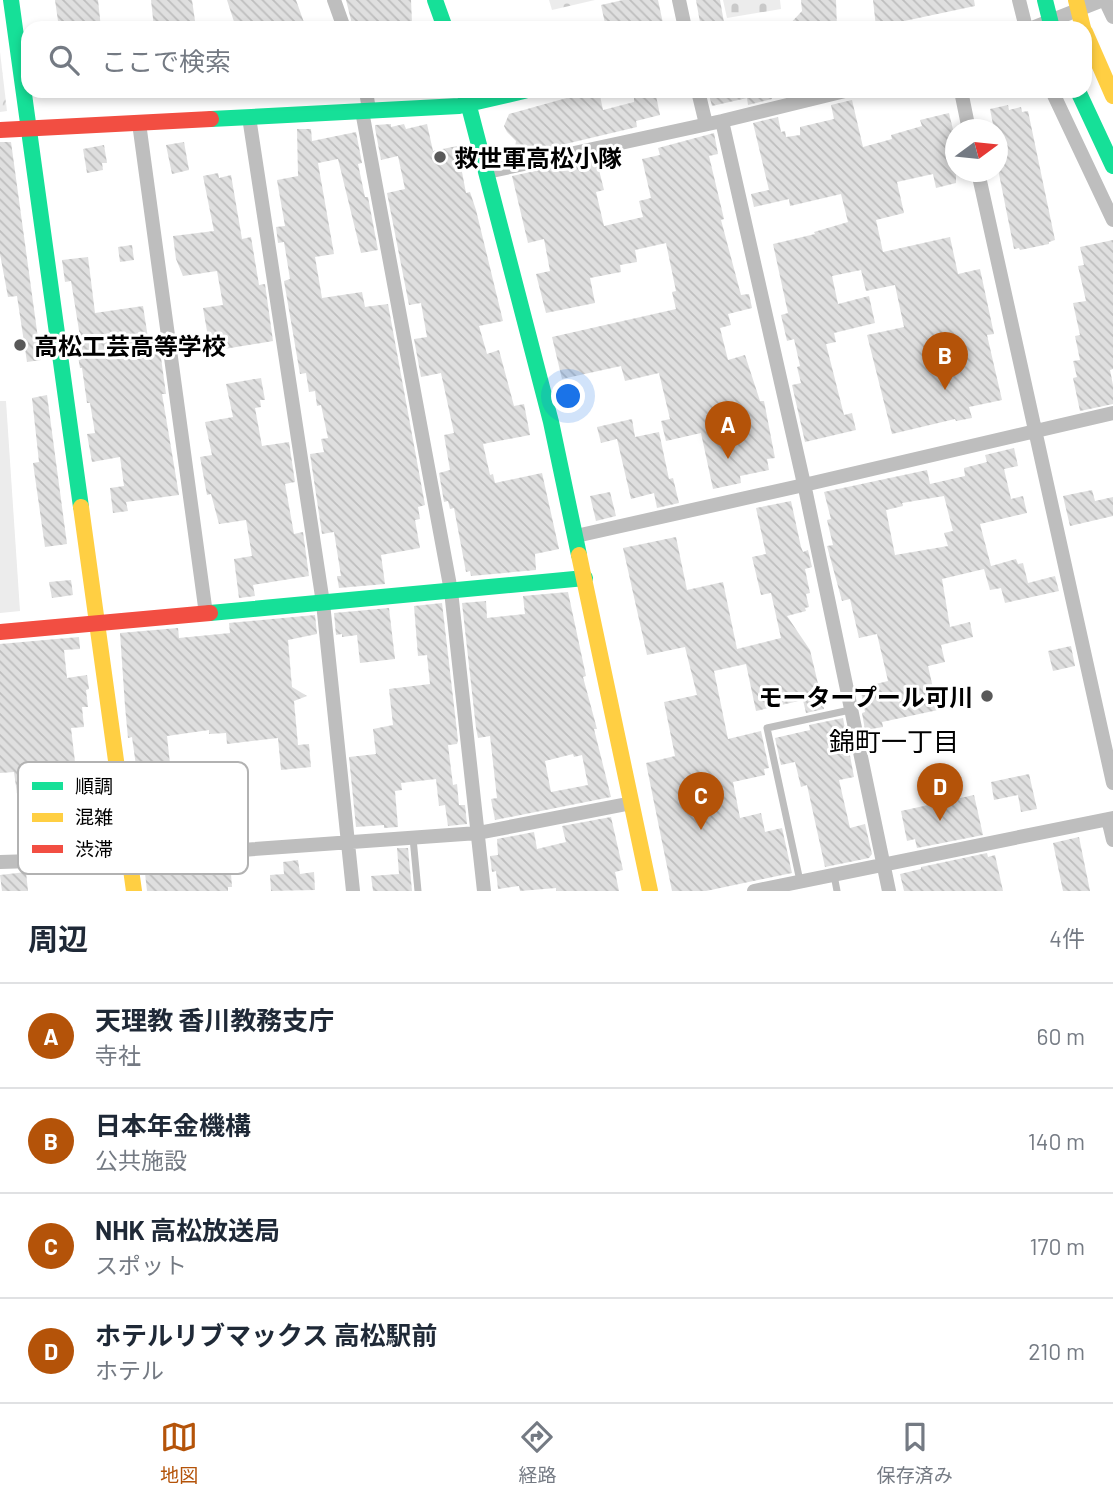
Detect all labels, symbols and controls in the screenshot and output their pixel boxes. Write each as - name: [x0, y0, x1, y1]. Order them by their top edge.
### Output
- search box: [21, 21, 1092, 98]
- icon: search: [45, 41, 83, 79]
- text: ここで検索: [101, 45, 231, 76]
- north arrow: [945, 119, 1008, 182]
- place label: 救世軍高松小隊: [454, 143, 622, 172]
- marker: 救世軍高松小隊: [432, 149, 448, 165]
- place label: 高松工芸高等学校: [34, 331, 226, 360]
- pin: B: [922, 332, 968, 390]
- marker: 高松工芸高等学校: [12, 337, 28, 353]
- your location: [551, 379, 585, 413]
- pin: A: [705, 401, 751, 459]
- place label: モータープール可川: [758, 682, 973, 711]
- marker: モータープール可川: [979, 688, 995, 704]
- district label: 錦町一丁目: [829, 725, 959, 756]
- legend: [18, 762, 248, 874]
- pin: D: [917, 763, 963, 821]
- pin: C: [678, 772, 724, 830]
- text: 順調: [75, 774, 113, 797]
- text: 混雑: [75, 805, 113, 828]
- text: 渋滞: [75, 837, 113, 860]
- text: 周辺: [28, 920, 88, 956]
- text: 4件: [1049, 924, 1085, 952]
- text: 天理教 香川教務支庁: [95, 1004, 334, 1035]
- text: A: [43, 1022, 59, 1050]
- text: 60 m: [1037, 1022, 1085, 1050]
- text: 寺社: [95, 1041, 141, 1069]
- text: 日本年金機構: [95, 1109, 251, 1140]
- text: B: [44, 1127, 58, 1155]
- text: 140 m: [1028, 1127, 1085, 1155]
- text: 公共施設: [95, 1146, 187, 1174]
- text: NHK 高松放送局: [95, 1214, 280, 1245]
- text: C: [44, 1232, 58, 1260]
- text: 170 m: [1029, 1232, 1085, 1260]
- text: スポット: [95, 1251, 187, 1279]
- text: ホテルリブマックス 高松駅前: [95, 1319, 437, 1350]
- text: D: [44, 1337, 58, 1365]
- text: 210 m: [1028, 1337, 1085, 1365]
- text: ホテル: [95, 1356, 164, 1384]
- tab: 地図: [160, 1418, 198, 1487]
- tab: 経路: [518, 1418, 557, 1487]
- tab: 保存済み: [877, 1418, 953, 1487]

